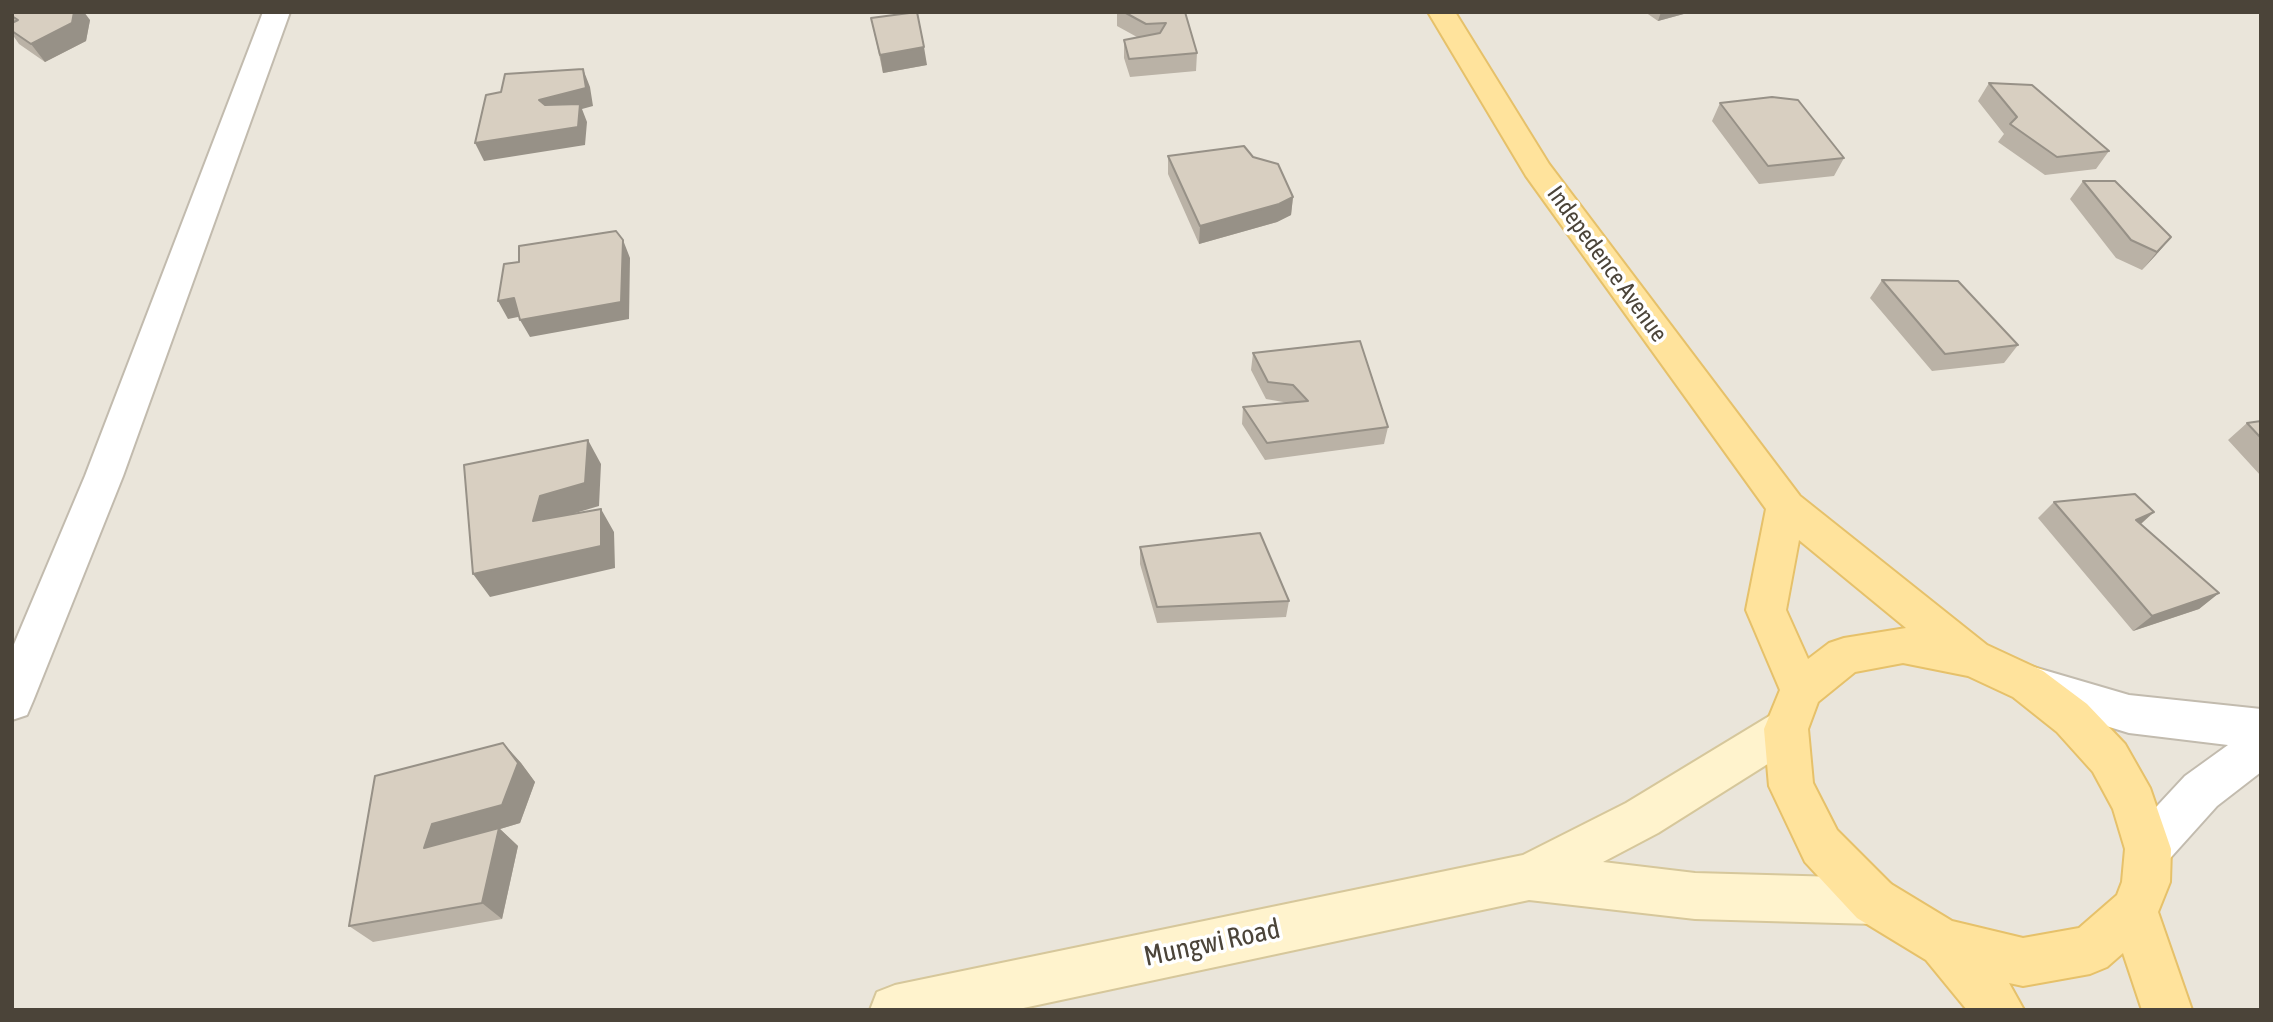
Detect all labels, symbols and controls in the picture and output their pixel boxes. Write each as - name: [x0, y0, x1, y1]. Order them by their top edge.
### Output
- street label: Indepedence Avenue: [1541, 180, 1673, 348]
- street label: Mungwi Road: [1141, 912, 1283, 974]

